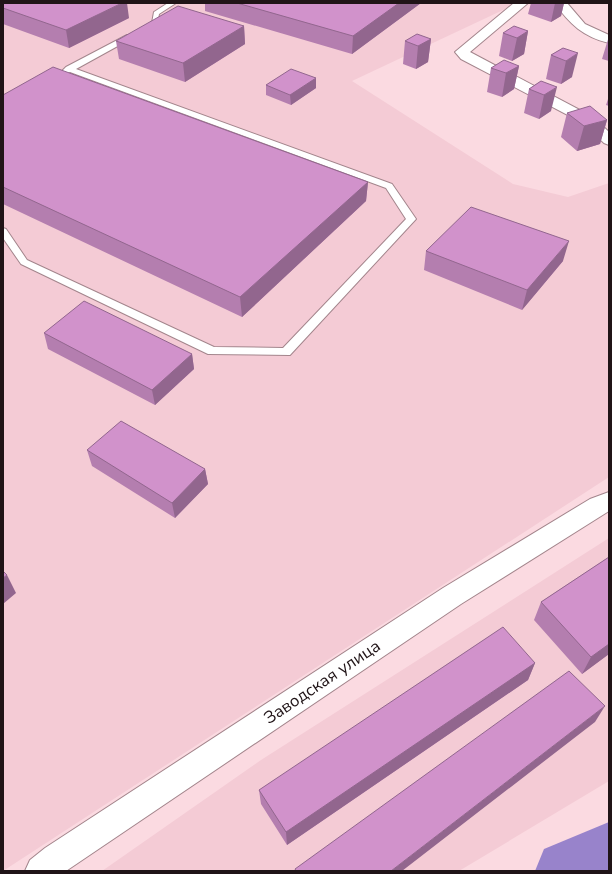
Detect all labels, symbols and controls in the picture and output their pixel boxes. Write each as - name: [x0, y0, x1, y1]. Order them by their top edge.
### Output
- street label: Заводская улица: [259, 634, 385, 730]

